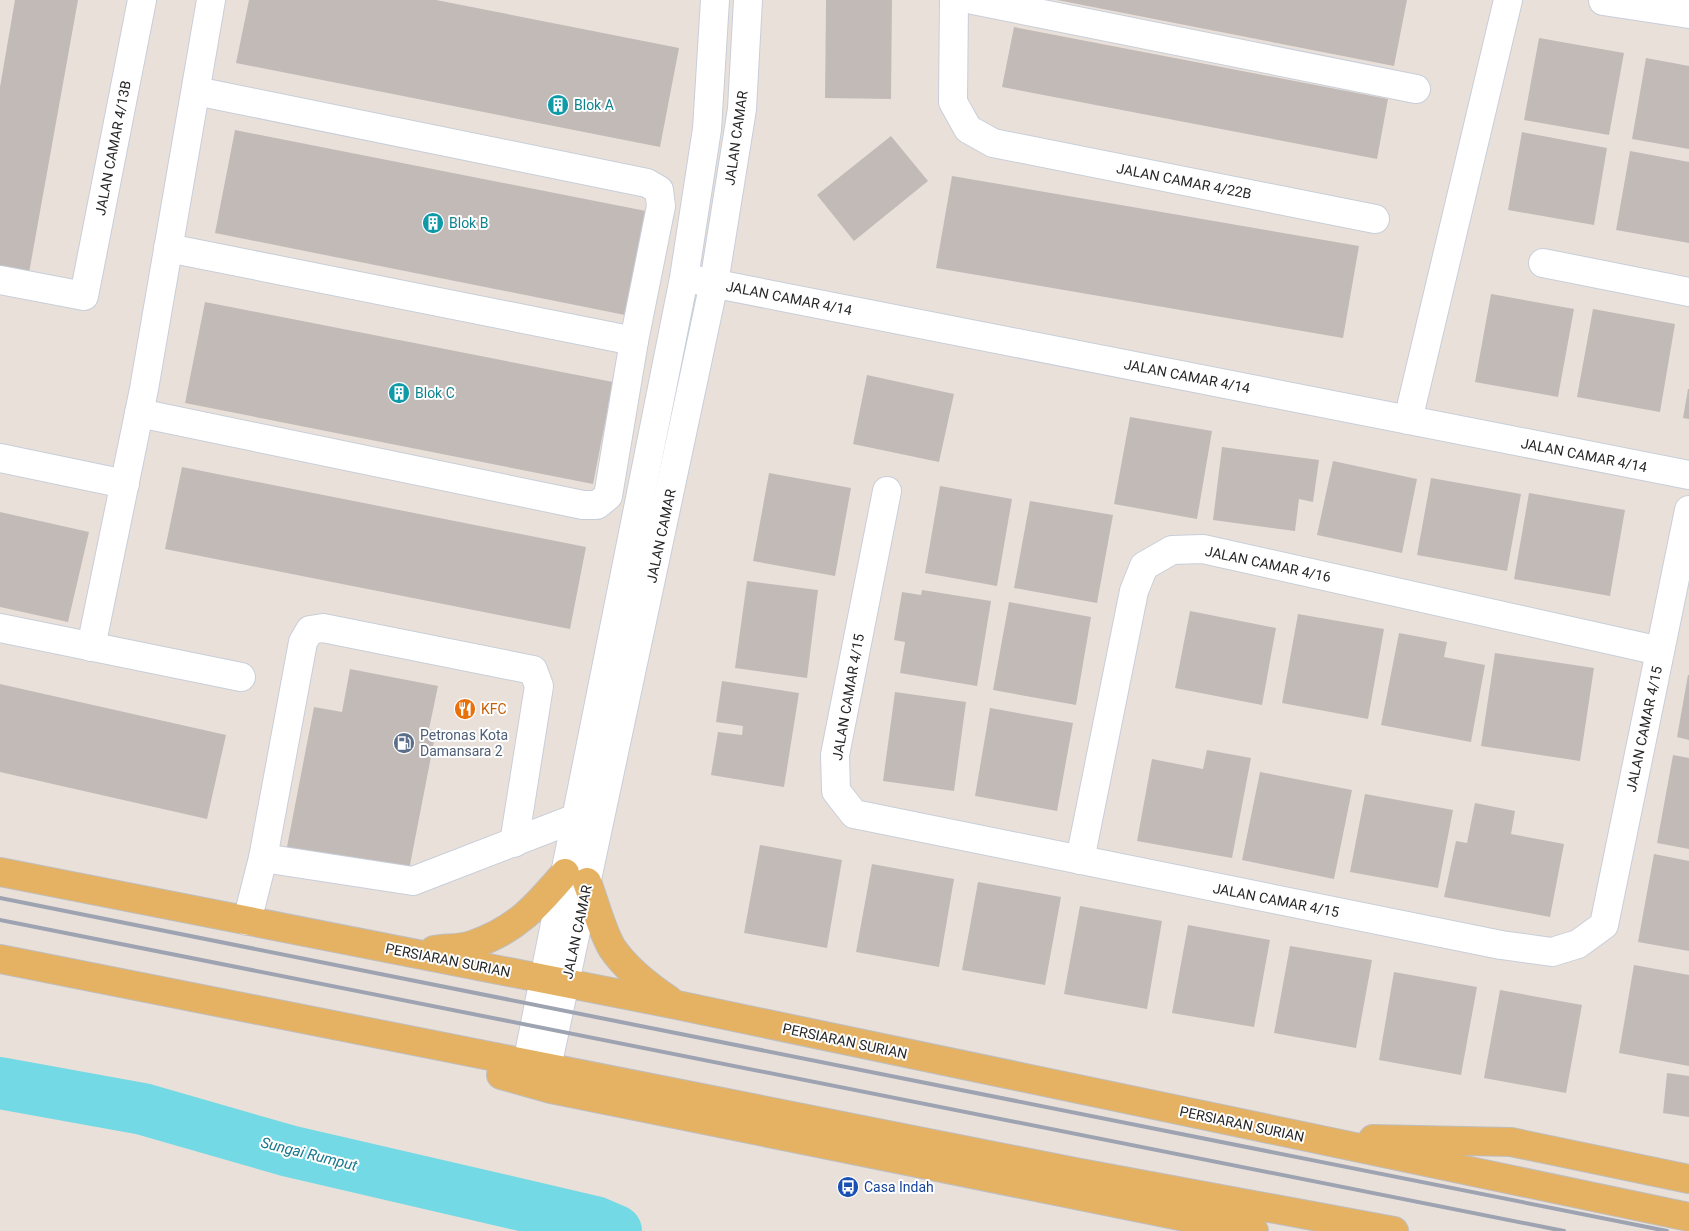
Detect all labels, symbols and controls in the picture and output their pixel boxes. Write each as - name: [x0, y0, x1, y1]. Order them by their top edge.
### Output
- street label: JALAN CAMAR 4/13B: [92, 79, 134, 217]
- street label: JALAN CAMAR: [721, 89, 751, 186]
- building icon: Blok A: [546, 93, 570, 117]
- place label: Blok A: [574, 97, 614, 113]
- street label: JALAN CAMAR 4/22B: [1115, 160, 1253, 202]
- building icon: Blok B: [421, 211, 445, 235]
- place label: Blok B: [449, 215, 488, 231]
- street label: JALAN CAMAR 4/14: [725, 278, 854, 318]
- street label: JALAN CAMAR 4/14: [1123, 356, 1252, 396]
- building icon: Blok C: [387, 381, 411, 405]
- place label: Blok C: [415, 385, 455, 401]
- street label: JALAN CAMAR 4/14: [1520, 435, 1649, 475]
- street label: JALAN CAMAR: [643, 487, 679, 584]
- street label: JALAN CAMAR 4/16: [1204, 543, 1332, 585]
- street label: JALAN CAMAR 4/15: [829, 632, 867, 762]
- street label: JALAN CAMAR 4/15: [1623, 665, 1665, 793]
- restaurant icon: KFC: [453, 697, 477, 721]
- place label: KFC: [481, 701, 507, 717]
- place label: Petronas Kota Damansara 2: [420, 727, 508, 759]
- fuel station icon: Petronas Kota Damansara 2: [392, 731, 416, 755]
- street label: JALAN CAMAR 4/15: [1212, 880, 1341, 920]
- street label: JALAN CAMAR: [559, 883, 595, 980]
- street label: PERSIARAN SURIAN: [384, 940, 512, 980]
- street label: PERSIARAN SURIAN: [781, 1020, 909, 1062]
- street label: PERSIARAN SURIAN: [1178, 1103, 1306, 1145]
- water label: Sungai Rumput: [259, 1133, 359, 1175]
- bus stop icon: Casa Indah: [836, 1175, 860, 1199]
- place label: Casa Indah: [864, 1179, 934, 1195]

